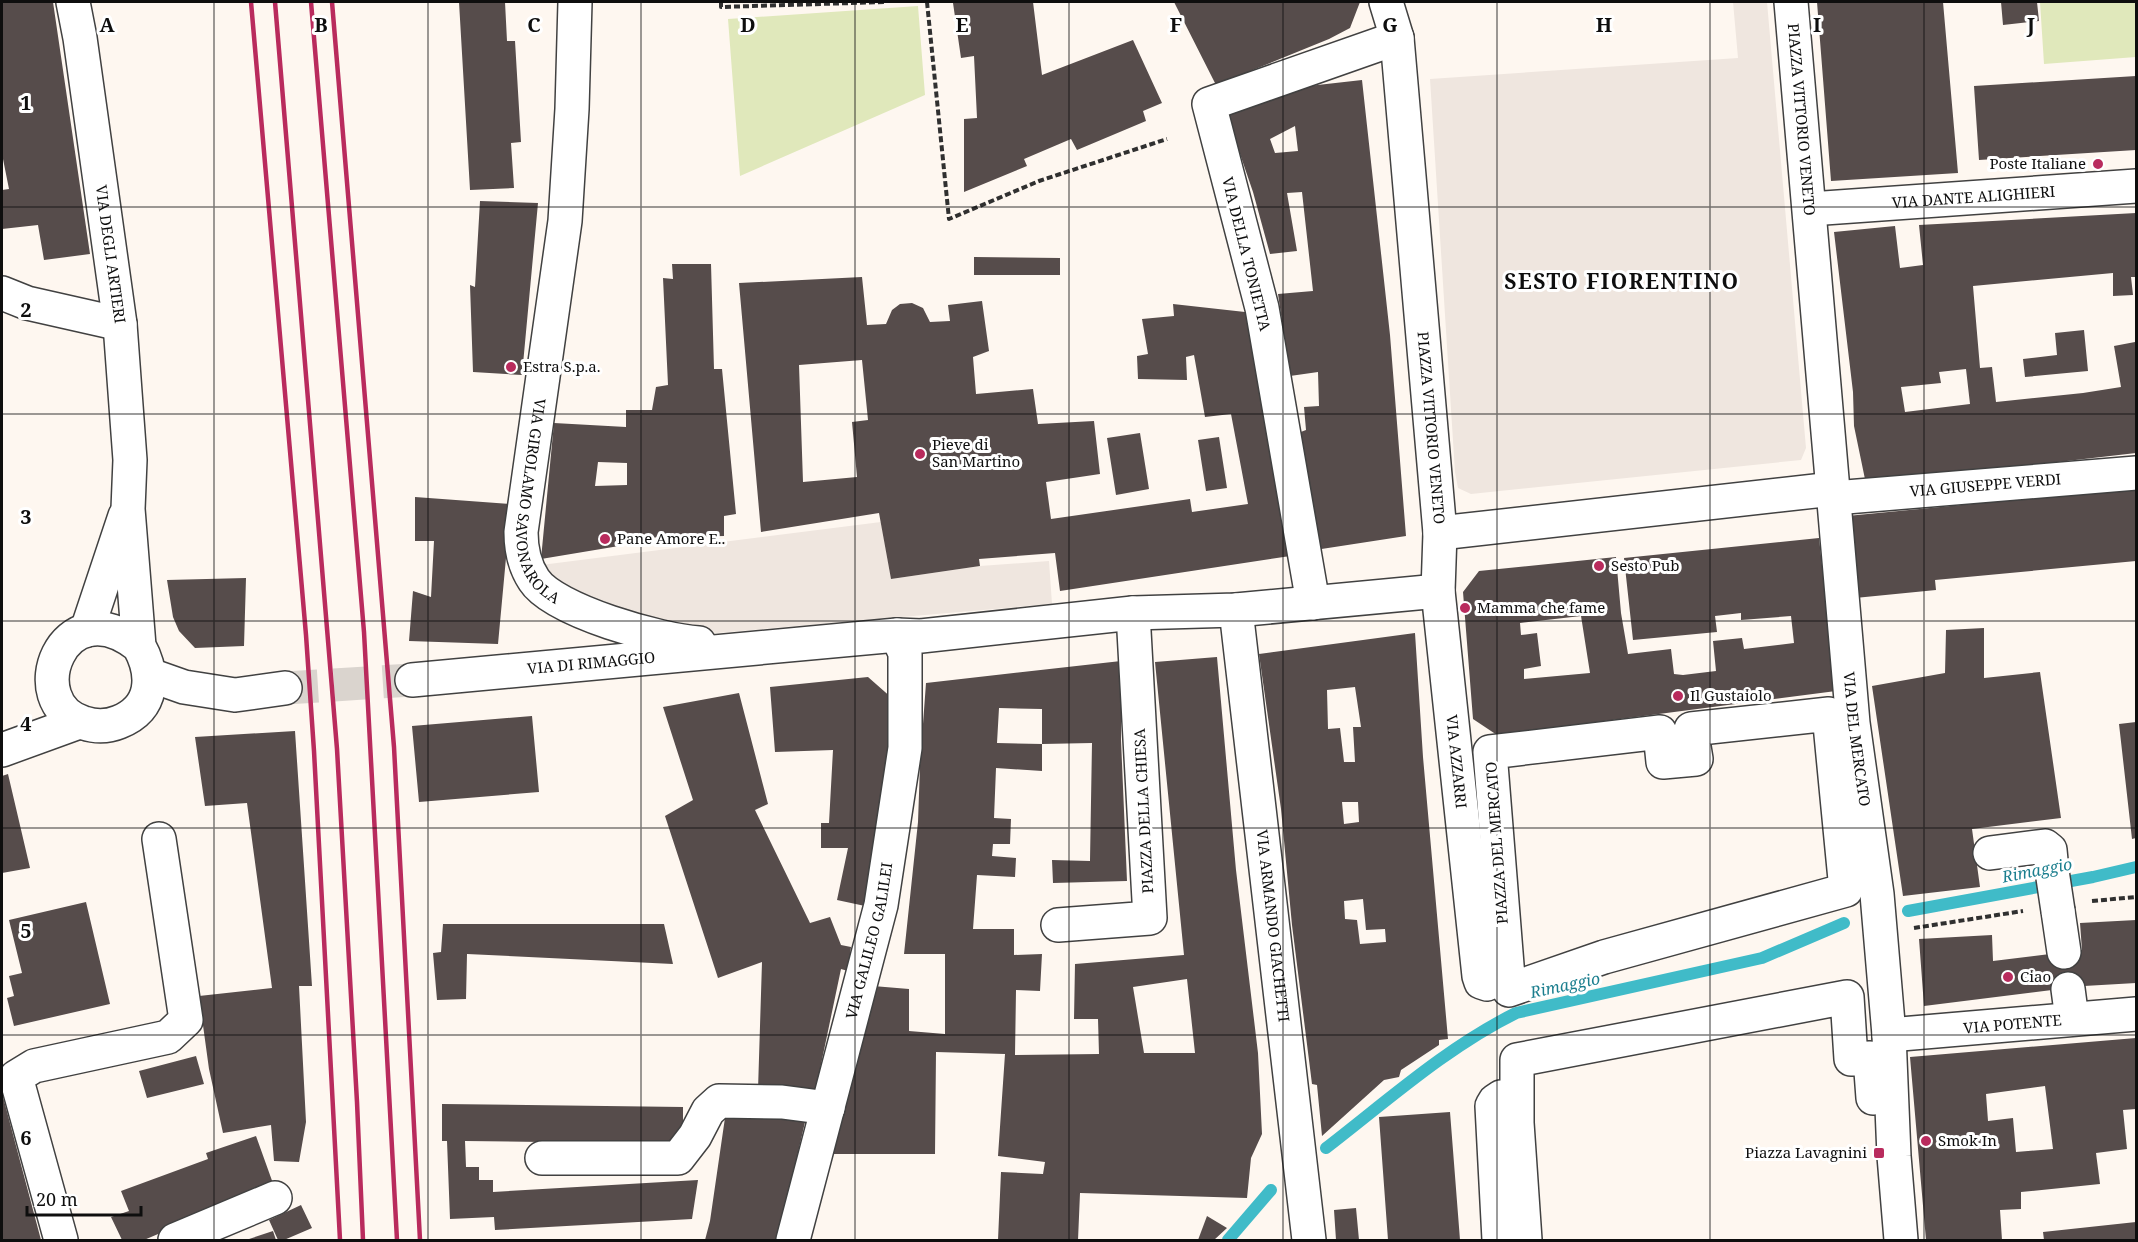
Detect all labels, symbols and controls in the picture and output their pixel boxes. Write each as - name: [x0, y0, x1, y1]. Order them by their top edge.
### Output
- text: A: [99, 11, 115, 38]
- text: B: [314, 11, 328, 38]
- text: C: [527, 11, 541, 38]
- text: D: [740, 11, 756, 38]
- text: E: [955, 11, 969, 38]
- text: F: [1170, 11, 1182, 38]
- text: G: [1382, 11, 1398, 38]
- text: H: [1596, 11, 1612, 38]
- text: J: [2026, 11, 2035, 38]
- street label: PIAZZA VITTORIO VENETO: [1785, 23, 1819, 217]
- text: 1: [20, 89, 32, 116]
- place label: Poste Italiane: [1989, 153, 2086, 173]
- marker: Poste Italiane: [2091, 157, 2105, 171]
- street label: VIA DELLA TONIETTA: [1218, 175, 1276, 333]
- street label: VIA DANTE ALIGHIERI: [1891, 181, 2056, 212]
- street label: VIA DEGLI ARTIERI: [92, 184, 131, 325]
- district label: SESTO FIORENTINO: [1504, 267, 1740, 295]
- text: 2: [20, 296, 32, 323]
- street label: PIAZZA VITTORIO VENETO: [1414, 331, 1450, 525]
- place label: Estra S.p.a.: [523, 356, 601, 376]
- marker: Estra S.p.a.: [504, 360, 518, 374]
- street label: VIA GIROLAMO SAVONAROLA: [512, 397, 564, 608]
- place label: Pieve di San Martino: [932, 434, 1020, 471]
- marker: Pieve di San Martino: [913, 447, 927, 461]
- street label: VIA GIUSEPPE VERDI: [1909, 468, 2062, 501]
- text: 3: [20, 503, 32, 530]
- place label: Pane Amore E..: [617, 528, 725, 548]
- marker: Pane Amore E..: [598, 532, 612, 546]
- place label: Sesto Pub: [1611, 555, 1680, 575]
- marker: Sesto Pub: [1592, 559, 1606, 573]
- place label: Mamma che fame: [1477, 597, 1605, 617]
- marker: Mamma che fame: [1458, 601, 1472, 615]
- street label: VIA DI RIMAGGIO: [526, 646, 656, 678]
- street label: VIA DEL MERCATO: [1840, 671, 1876, 808]
- place label: Il Gustaiolo: [1690, 685, 1772, 705]
- marker: Il Gustaiolo: [1671, 689, 1685, 703]
- text: 4: [20, 710, 32, 737]
- street label: VIA AZZARRI: [1442, 713, 1472, 809]
- street label: PIAZZA DELLA CHIESA: [1129, 728, 1157, 894]
- street label: PIAZZA DEL MERCATO: [1480, 761, 1512, 925]
- street label: VIA ARMANDO GIACHETTI: [1253, 828, 1295, 1023]
- water label: Rimaggio: [1999, 852, 2074, 888]
- street label: VIA GALILEO GALILEI: [840, 861, 896, 1021]
- text: 5: [20, 917, 32, 944]
- place label: Ciao: [2020, 966, 2051, 986]
- water label: Rimaggio: [1527, 967, 1602, 1003]
- marker: Ciao: [2001, 970, 2015, 984]
- street label: VIA POTENTE: [1962, 1009, 2062, 1038]
- text: 6: [20, 1124, 32, 1151]
- place label: Smok In: [1938, 1130, 1997, 1150]
- marker: Smok In: [1919, 1134, 1933, 1148]
- place label: Piazza Lavagnini: [1745, 1142, 1867, 1162]
- marker: Piazza Lavagnini: [1872, 1146, 1886, 1160]
- scale bar: [27, 1179, 141, 1217]
- text: 20 m: [36, 1187, 78, 1211]

